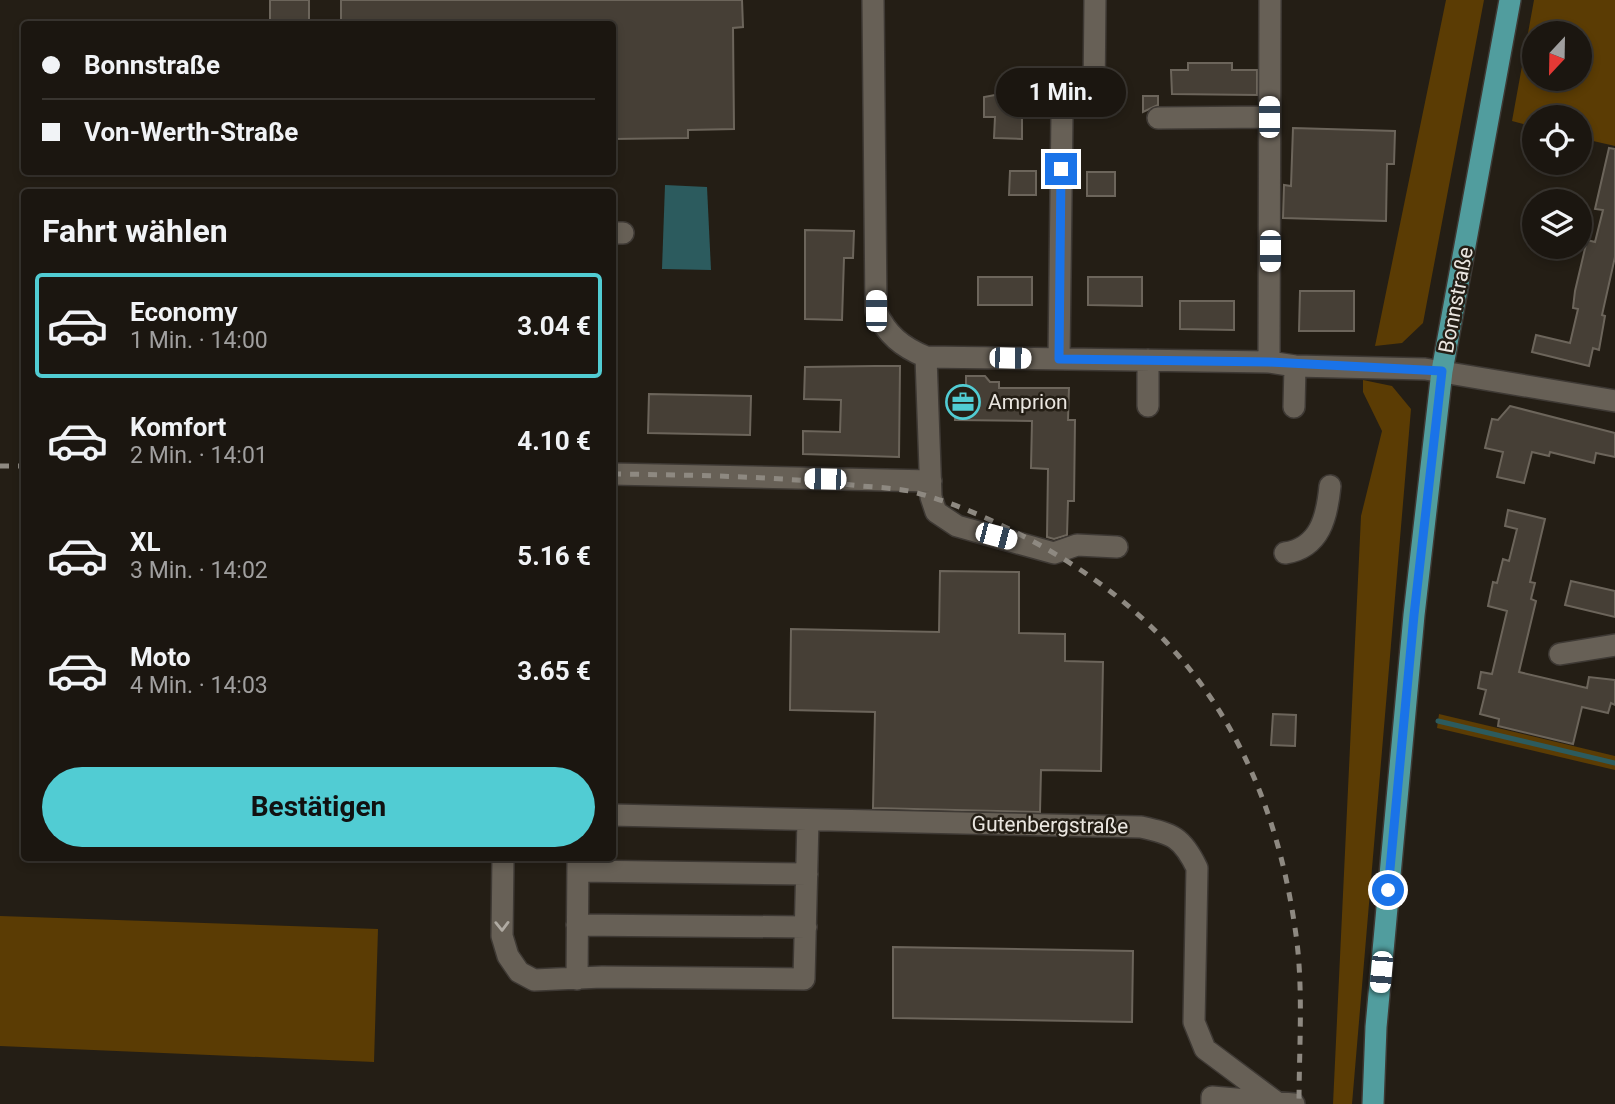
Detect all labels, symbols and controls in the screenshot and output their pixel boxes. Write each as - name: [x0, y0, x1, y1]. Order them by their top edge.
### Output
- north arrow: [1522, 21, 1592, 91]
- map controls: [1522, 21, 1592, 259]
- text: Bonnstraße: [84, 50, 220, 80]
- callout: 1 Min.: [996, 68, 1126, 116]
- text: 1 Min.: [1029, 79, 1093, 106]
- car: [1259, 96, 1280, 138]
- button: locate: [1522, 105, 1592, 175]
- text: Von-Werth-Straße: [84, 117, 298, 147]
- route end: [1045, 153, 1077, 185]
- button: layers: [1522, 189, 1592, 259]
- text: Fahrt wählen: [42, 212, 228, 250]
- car: [1260, 230, 1281, 272]
- street label: Bonnstraße: [1434, 245, 1478, 355]
- car: [866, 290, 887, 332]
- icon: car: [46, 294, 109, 357]
- text: Economy: [130, 297, 237, 327]
- text: 3.04 €: [517, 311, 591, 341]
- text: 1 Min. · 14:00: [130, 327, 268, 354]
- car: [989, 347, 1032, 369]
- office icon: Amprion: [944, 383, 982, 421]
- place label: Amprion: [988, 390, 1068, 414]
- icon: car: [46, 409, 109, 472]
- text: Komfort: [130, 412, 226, 442]
- text: 4.10 €: [517, 426, 591, 456]
- text: 2 Min. · 14:01: [130, 442, 268, 469]
- car: [804, 468, 847, 490]
- car: [973, 520, 1020, 552]
- icon: car: [46, 524, 109, 587]
- text: XL: [130, 527, 161, 557]
- text: 5.16 €: [517, 541, 591, 571]
- text: 3 Min. · 14:02: [130, 557, 268, 584]
- icon: car: [46, 639, 109, 702]
- text: Moto: [130, 642, 191, 672]
- text: 3.65 €: [517, 656, 591, 686]
- text: 4 Min. · 14:03: [130, 672, 268, 699]
- button: Bestätigen: [42, 767, 595, 847]
- street label: Gutenbergstraße: [972, 812, 1128, 838]
- route start: [1372, 874, 1404, 906]
- one-way arrow: [494, 921, 510, 931]
- car: [1369, 950, 1394, 994]

